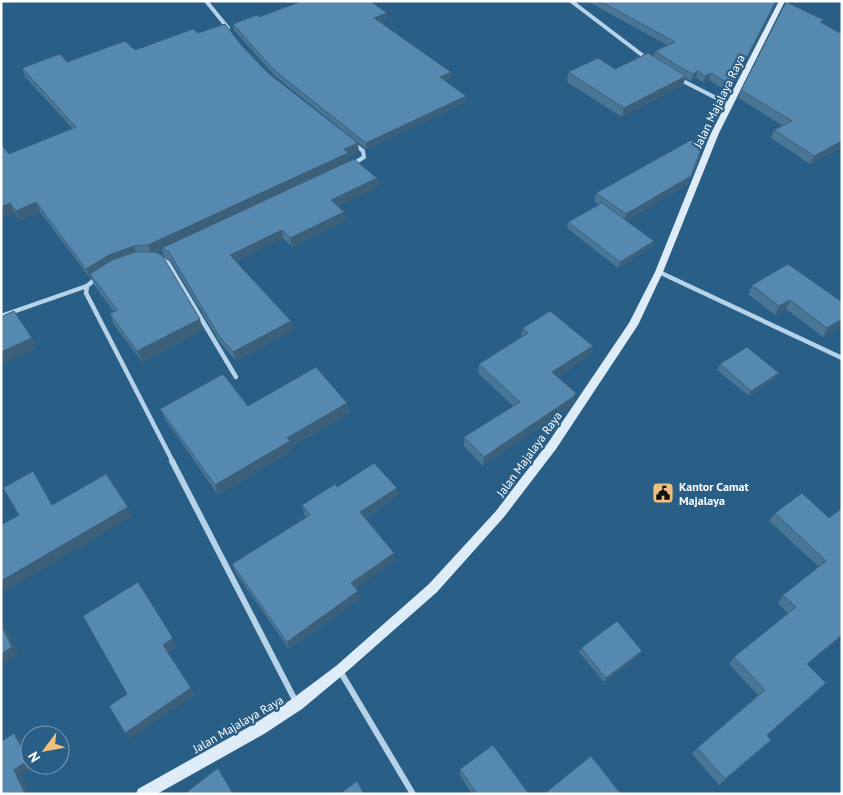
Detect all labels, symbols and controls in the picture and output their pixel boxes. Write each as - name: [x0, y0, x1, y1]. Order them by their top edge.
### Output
- street label: Jalan Majalaya Raya: [689, 52, 748, 151]
- street label: Jalan Majalaya Raya: [492, 408, 565, 500]
- place label: Kantor Camat Majalaya: [679, 479, 749, 508]
- public building icon: Kantor Camat Majalaya: [651, 481, 675, 505]
- street label: Jalan Majalaya Raya: [189, 692, 286, 756]
- north arrow: [20, 725, 70, 775]
- text: N: [24, 748, 44, 766]

